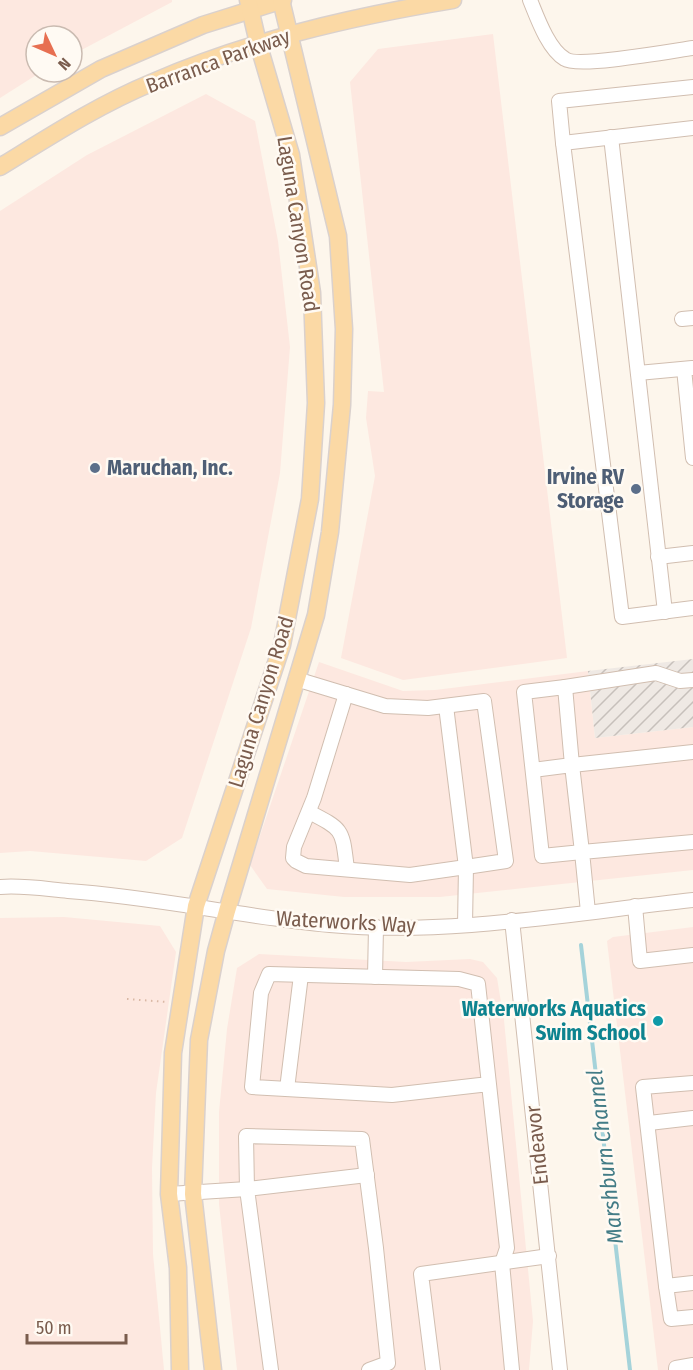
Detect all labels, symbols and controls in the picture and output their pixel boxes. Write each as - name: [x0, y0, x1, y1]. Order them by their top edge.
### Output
- street label: Barranca Parkway: [142, 23, 294, 99]
- north arrow: [24, 24, 84, 84]
- text: N: [54, 54, 75, 74]
- street label: Laguna Canyon Road: [271, 134, 325, 314]
- place label: Maruchan, Inc.: [107, 455, 233, 481]
- marker: Maruchan, Inc.: [88, 461, 102, 475]
- place label: Irvine RV Storage: [547, 464, 625, 514]
- marker: Irvine RV Storage: [629, 482, 643, 496]
- street label: Laguna Canyon Road: [223, 613, 299, 791]
- street label: Waterworks Way: [276, 905, 417, 939]
- place label: Waterworks Aquatics Swim School: [462, 996, 646, 1046]
- marker: Waterworks Aquatics Swim School: [651, 1014, 665, 1028]
- water label: Marshburn Channel: [581, 1068, 629, 1246]
- street label: Endeavor: [520, 1103, 554, 1186]
- scale bar: [27, 1307, 126, 1345]
- text: 50 m: [36, 1317, 72, 1339]

